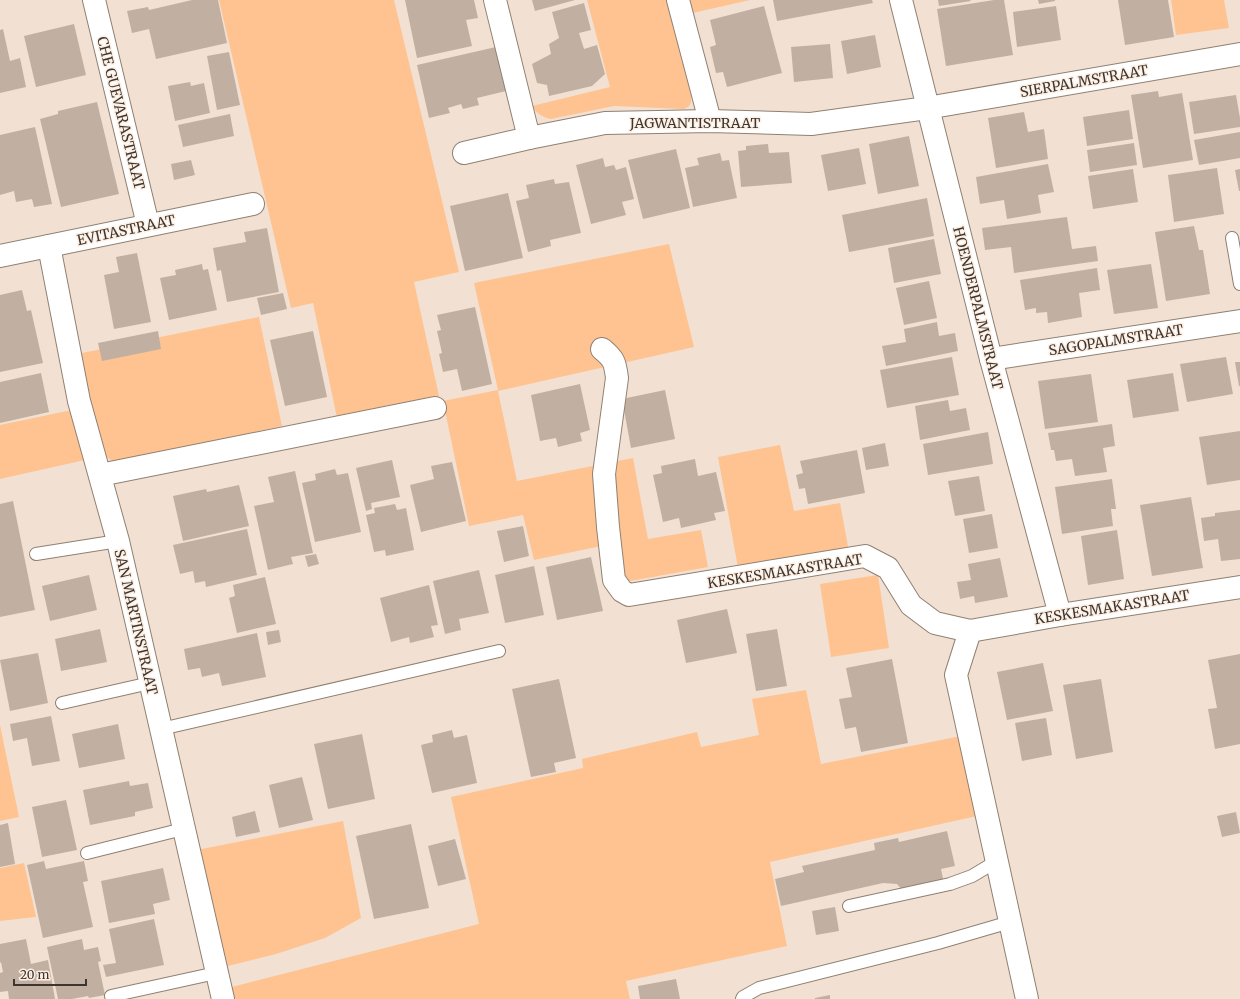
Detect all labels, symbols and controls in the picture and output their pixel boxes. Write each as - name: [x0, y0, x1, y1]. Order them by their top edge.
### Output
- street label: CHE GUEVARASTRAAT: [93, 35, 149, 192]
- street label: SIERPALMSTRAAT: [1019, 61, 1150, 101]
- street label: JAGWANTISTRAAT: [629, 114, 760, 132]
- street label: EVITASTRAAT: [75, 211, 177, 249]
- street label: HOENDERPALMSTRAAT: [949, 225, 1007, 392]
- street label: SAGOPALMSTRAAT: [1047, 320, 1185, 360]
- street label: SAN MARTINSTRAAT: [110, 547, 162, 697]
- street label: KESKESMAKASTRAAT: [706, 550, 864, 592]
- street label: KESKESMAKASTRAAT: [1033, 586, 1191, 628]
- scale bar: [14, 961, 86, 987]
- text: 20 m: [20, 967, 49, 982]

